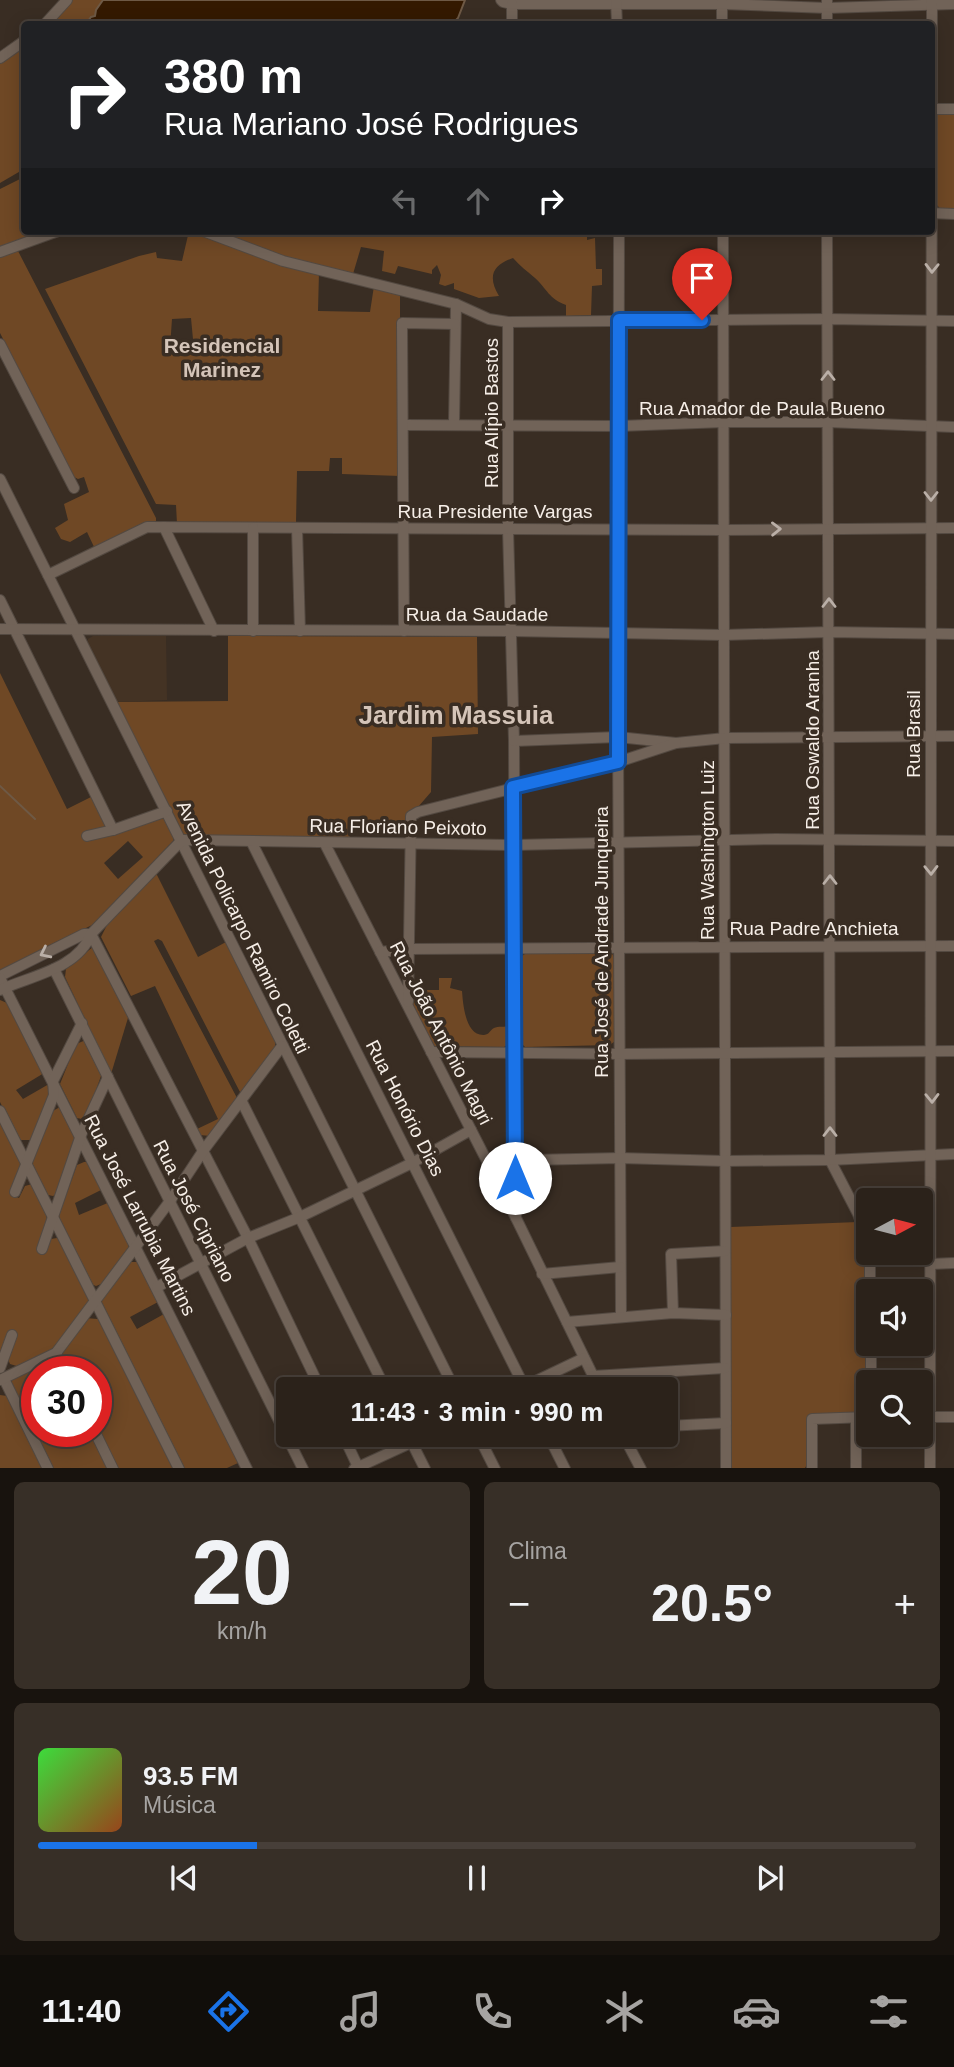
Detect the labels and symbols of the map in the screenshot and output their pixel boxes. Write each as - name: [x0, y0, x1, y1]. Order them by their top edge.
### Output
- pin: [672, 248, 732, 320]
- one-way arrow: [924, 263, 940, 274]
- district label: Residencial Marinez: [164, 334, 280, 381]
- street label: Rua Alípio Bastos: [481, 338, 502, 488]
- one-way arrow: [820, 370, 836, 380]
- street label: Rua Amador de Paula Bueno: [639, 398, 885, 419]
- one-way arrow: [923, 491, 939, 501]
- street label: Rua Presidente Vargas: [397, 501, 593, 522]
- one-way arrow: [771, 521, 782, 537]
- one-way arrow: [821, 597, 837, 608]
- street label: Rua da Saudade: [406, 604, 548, 625]
- street label: Rua Oswaldo Aranha: [802, 650, 823, 830]
- street label: Rua Brasil: [903, 690, 924, 778]
- district label: Jardim Massuia: [358, 700, 554, 730]
- street label: Rua Washington Luiz: [697, 760, 718, 940]
- street label: Avenida Policarpo Ramiro Coletti: [173, 797, 313, 1057]
- street label: Rua José de Andrade Junqueira: [591, 806, 612, 1078]
- street label: Rua Floriano Peixoto: [309, 815, 487, 839]
- one-way arrow: [923, 865, 939, 876]
- one-way arrow: [822, 874, 838, 884]
- street label: Rua Padre Anchieta: [729, 918, 899, 939]
- street label: Rua João Antônio Magri: [386, 938, 496, 1128]
- one-way arrow: [40, 945, 52, 959]
- street label: Rua Honório Dias: [362, 1036, 448, 1180]
- one-way arrow: [924, 1092, 939, 1103]
- street label: Rua José Larrubia Martins: [80, 1111, 200, 1319]
- one-way arrow: [822, 1126, 838, 1136]
- street label: Rua José Cipriano: [149, 1137, 239, 1285]
- position arrow: [478, 1141, 552, 1215]
- north arrow: [856, 1188, 933, 1265]
- speed limit sign: 30: [21, 1356, 112, 1447]

